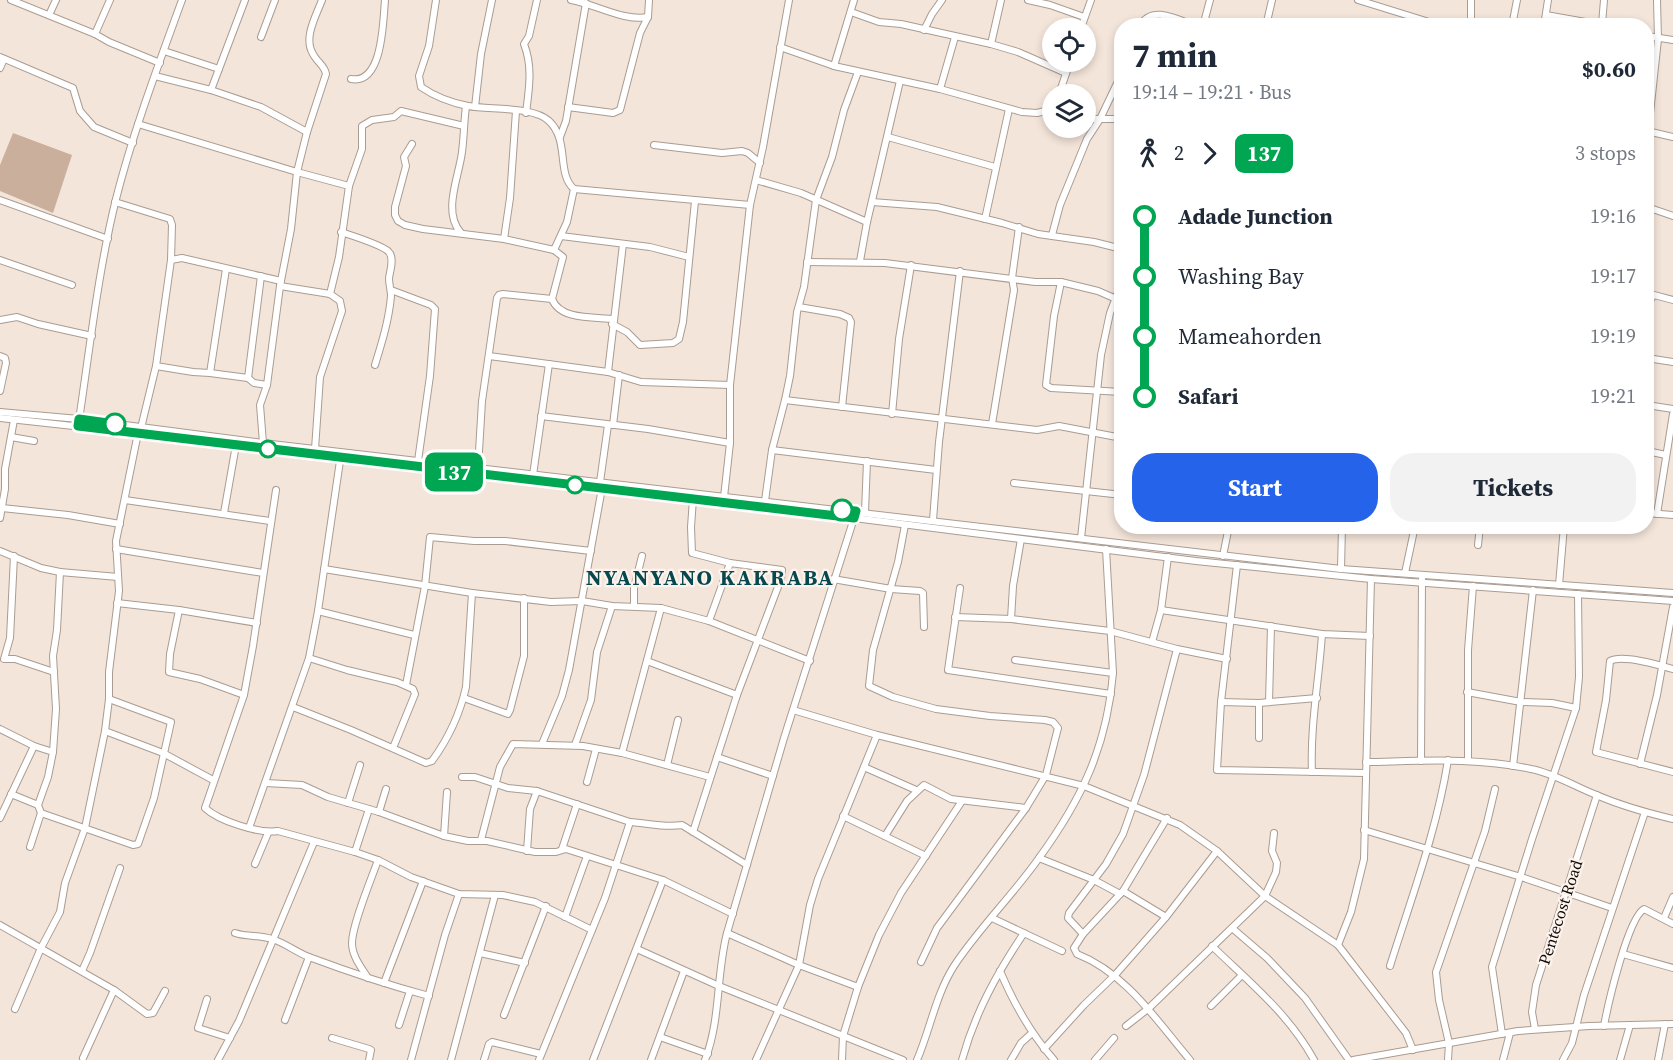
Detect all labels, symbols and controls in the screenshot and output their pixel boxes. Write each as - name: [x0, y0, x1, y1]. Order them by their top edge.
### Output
- map controls: [1042, 18, 1096, 138]
- button: locate: [1042, 18, 1096, 72]
- text: 7 min: [1132, 33, 1218, 78]
- text: $0.60: [1582, 54, 1636, 84]
- text: 19:14 – 19:21 · Bus: [1132, 78, 1291, 106]
- button: layers: [1042, 84, 1096, 138]
- icon: walk: [1132, 137, 1165, 170]
- icon: forward: [1193, 137, 1226, 170]
- text: 2: [1174, 139, 1184, 167]
- text: 137: [1247, 139, 1281, 168]
- text: 3 stops: [1575, 139, 1636, 167]
- text: Adade Junction: [1178, 201, 1333, 231]
- text: 19:16: [1590, 202, 1636, 230]
- text: Washing Bay: [1178, 261, 1304, 291]
- text: 19:17: [1590, 262, 1636, 290]
- text: Mameahorden: [1178, 321, 1322, 351]
- text: 19:19: [1590, 322, 1636, 350]
- text: Safari: [1178, 381, 1238, 411]
- text: 19:21: [1590, 382, 1636, 410]
- unlabelled marker: [104, 413, 126, 435]
- unlabelled marker: [259, 440, 277, 458]
- line badge: 137: [420, 452, 488, 492]
- button: Start: [1132, 453, 1378, 522]
- button: Tickets: [1390, 453, 1636, 522]
- text: 137: [437, 458, 471, 487]
- unlabelled marker: [566, 476, 584, 494]
- unlabelled marker: [831, 499, 853, 521]
- district label: NYANYANO KAKRABA: [586, 562, 834, 592]
- street label: Pentecost Road: [1533, 857, 1587, 967]

